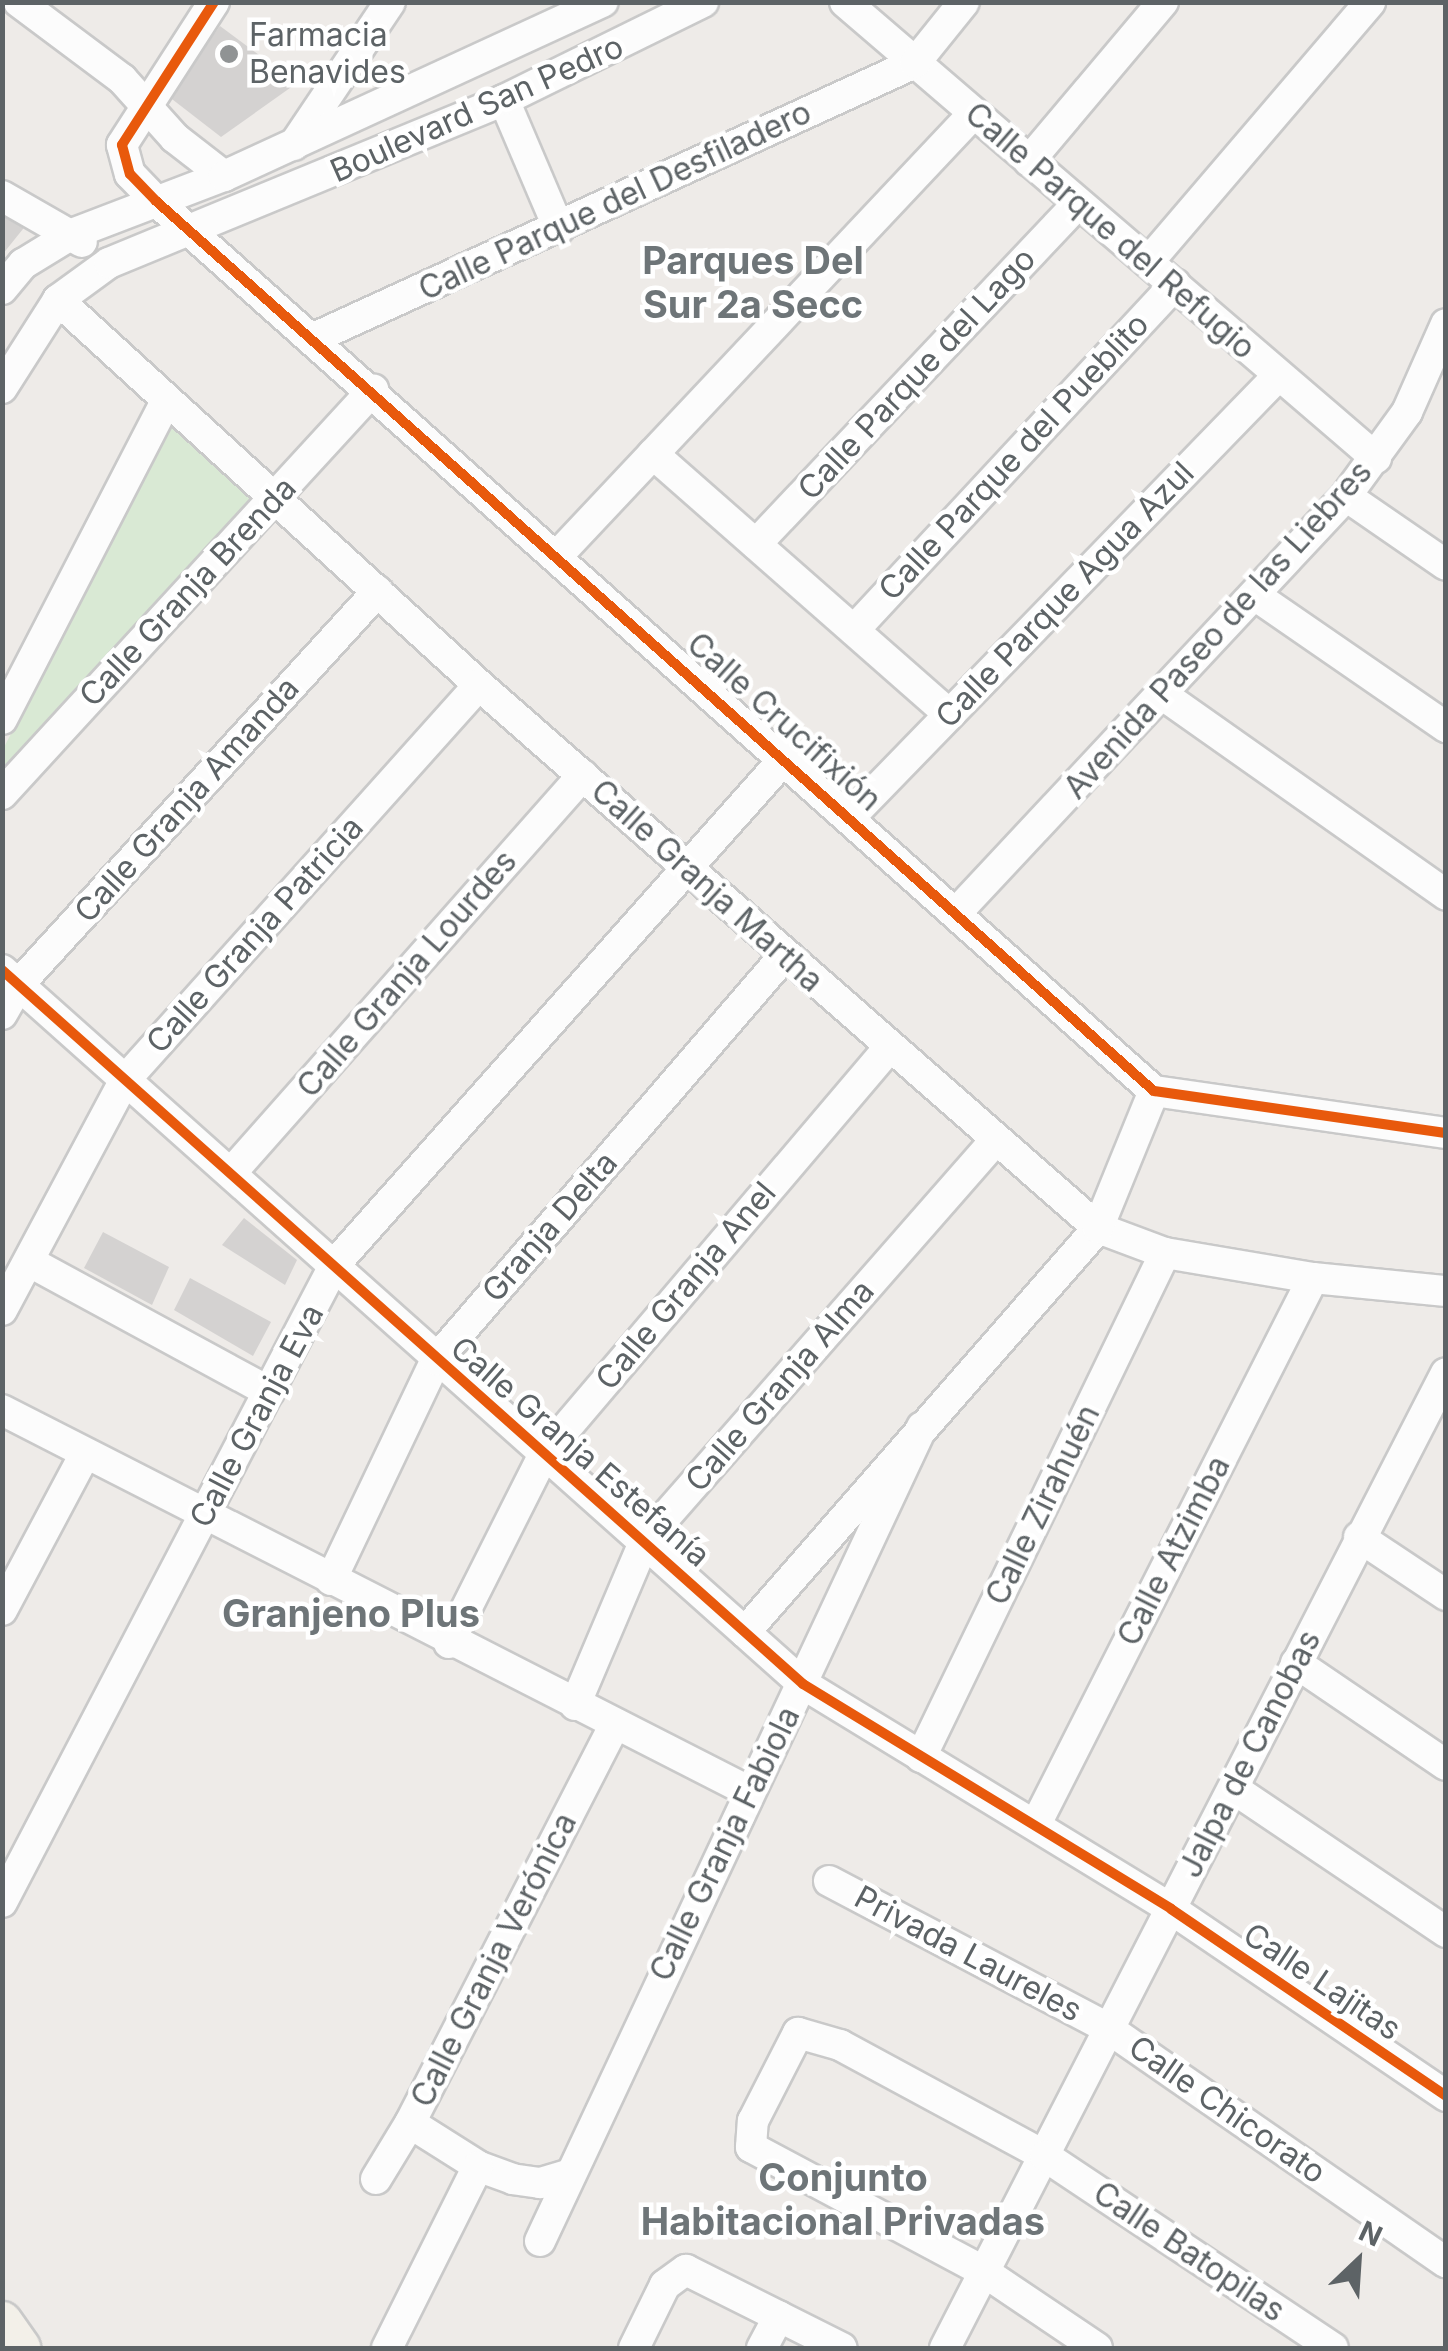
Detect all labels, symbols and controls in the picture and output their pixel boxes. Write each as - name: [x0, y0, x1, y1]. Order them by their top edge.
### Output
- place label: Farmacia Benavides: [249, 17, 406, 92]
- street label: Boulevard San Pedro: [325, 27, 629, 191]
- marker: Farmacia Benavides: [218, 43, 240, 65]
- street label: Calle Parque del Desfiladero: [413, 93, 817, 309]
- street label: Calle Parque del Refugio: [957, 95, 1263, 367]
- district label: Parques Del Sur 2a Secc: [642, 238, 864, 328]
- street label: Calle Parque del Lago: [790, 240, 1044, 508]
- street label: Calle Parque del Pueblito: [871, 306, 1157, 608]
- street label: Avenida Paseo de las Liebres: [1056, 453, 1380, 807]
- street label: Calle Parque Agua Azul: [928, 454, 1202, 736]
- street label: Calle Granja Brenda: [72, 469, 304, 715]
- street label: Calle Crucifixión: [679, 625, 889, 819]
- street label: Calle Granja Amanda: [67, 670, 307, 930]
- street label: Calle Granja Martha: [583, 772, 831, 1000]
- street label: Calle Granja Patricia: [139, 809, 371, 1061]
- street label: Calle Granja Lourdes: [289, 843, 525, 1105]
- street label: Granja Delta: [474, 1144, 626, 1310]
- street label: Calle Granja Anel: [588, 1174, 784, 1398]
- street label: Calle Granja Alma: [678, 1272, 882, 1500]
- street label: Calle Granja Eva: [182, 1298, 332, 1534]
- street label: Calle Granja Estefanía: [443, 1329, 717, 1575]
- street label: Calle Zirahuén: [978, 1399, 1108, 1611]
- street label: Calle Atzimba: [1110, 1450, 1238, 1652]
- district label: Granjeno Plus: [222, 1591, 480, 1637]
- street label: Jalpa de Canobas: [1171, 1624, 1329, 1884]
- street label: Calle Granja Fabiola: [642, 1701, 808, 1987]
- street label: Calle Granja Verónica: [403, 1806, 585, 2114]
- street label: Privada Laureles: [848, 1878, 1088, 2030]
- street label: Calle Lajitas: [1236, 1915, 1408, 2049]
- street label: Calle Chicorato: [1121, 2028, 1333, 2192]
- district label: Conjunto Habitacional Privadas: [641, 2155, 1045, 2244]
- street label: Calle Batopilas: [1086, 2174, 1292, 2330]
- north arrow: [1308, 2211, 1408, 2311]
- text: N: [1354, 2214, 1388, 2254]

